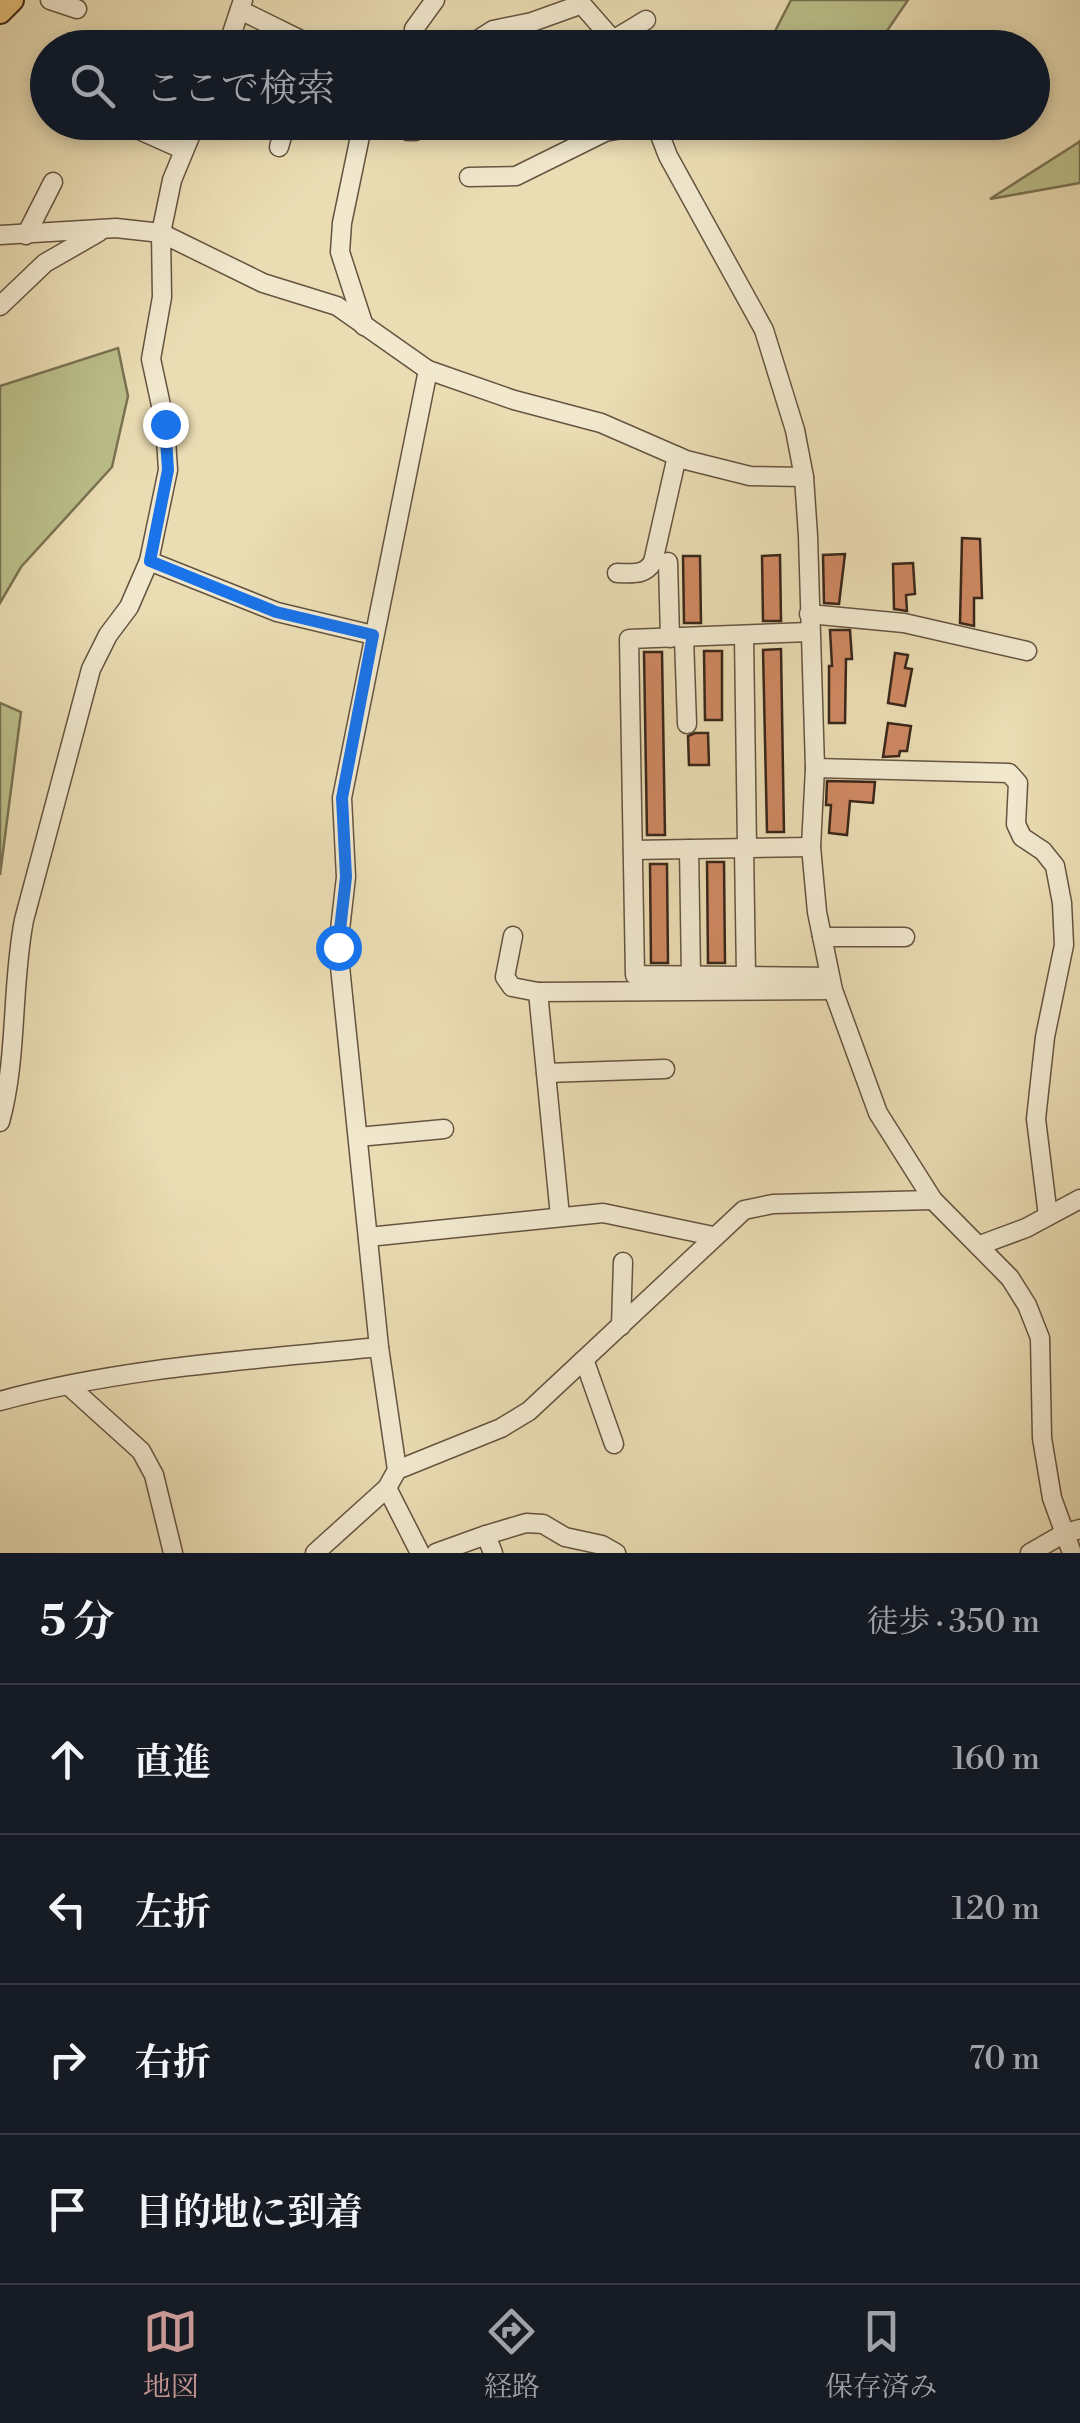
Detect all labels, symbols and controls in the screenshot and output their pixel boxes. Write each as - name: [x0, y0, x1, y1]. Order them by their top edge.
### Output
- search box: [30, 30, 1050, 140]
- icon: search: [65, 58, 120, 113]
- text: ここで検索: [145, 66, 335, 113]
- route end: [143, 402, 189, 448]
- route start: [316, 925, 362, 971]
- text: 5 分: [40, 1596, 115, 1649]
- text: 徒歩 · 350 m: [866, 1602, 1040, 1642]
- icon: ahead: [40, 1732, 95, 1787]
- text: 160 m: [952, 1739, 1040, 1779]
- text: 直進: [135, 1740, 211, 1787]
- icon: left: [40, 1882, 95, 1937]
- text: 120 m: [951, 1889, 1040, 1929]
- text: 左折: [135, 1890, 211, 1937]
- icon: right: [40, 2032, 95, 2087]
- text: 70 m: [969, 2039, 1040, 2079]
- text: 右折: [135, 2040, 211, 2087]
- icon: arrive: [40, 2182, 95, 2237]
- text: 目的地に到着: [135, 2190, 363, 2237]
- tab: 地図: [143, 2304, 199, 2405]
- tab: 経路: [484, 2304, 540, 2405]
- tab: 保存済み: [825, 2304, 937, 2405]

